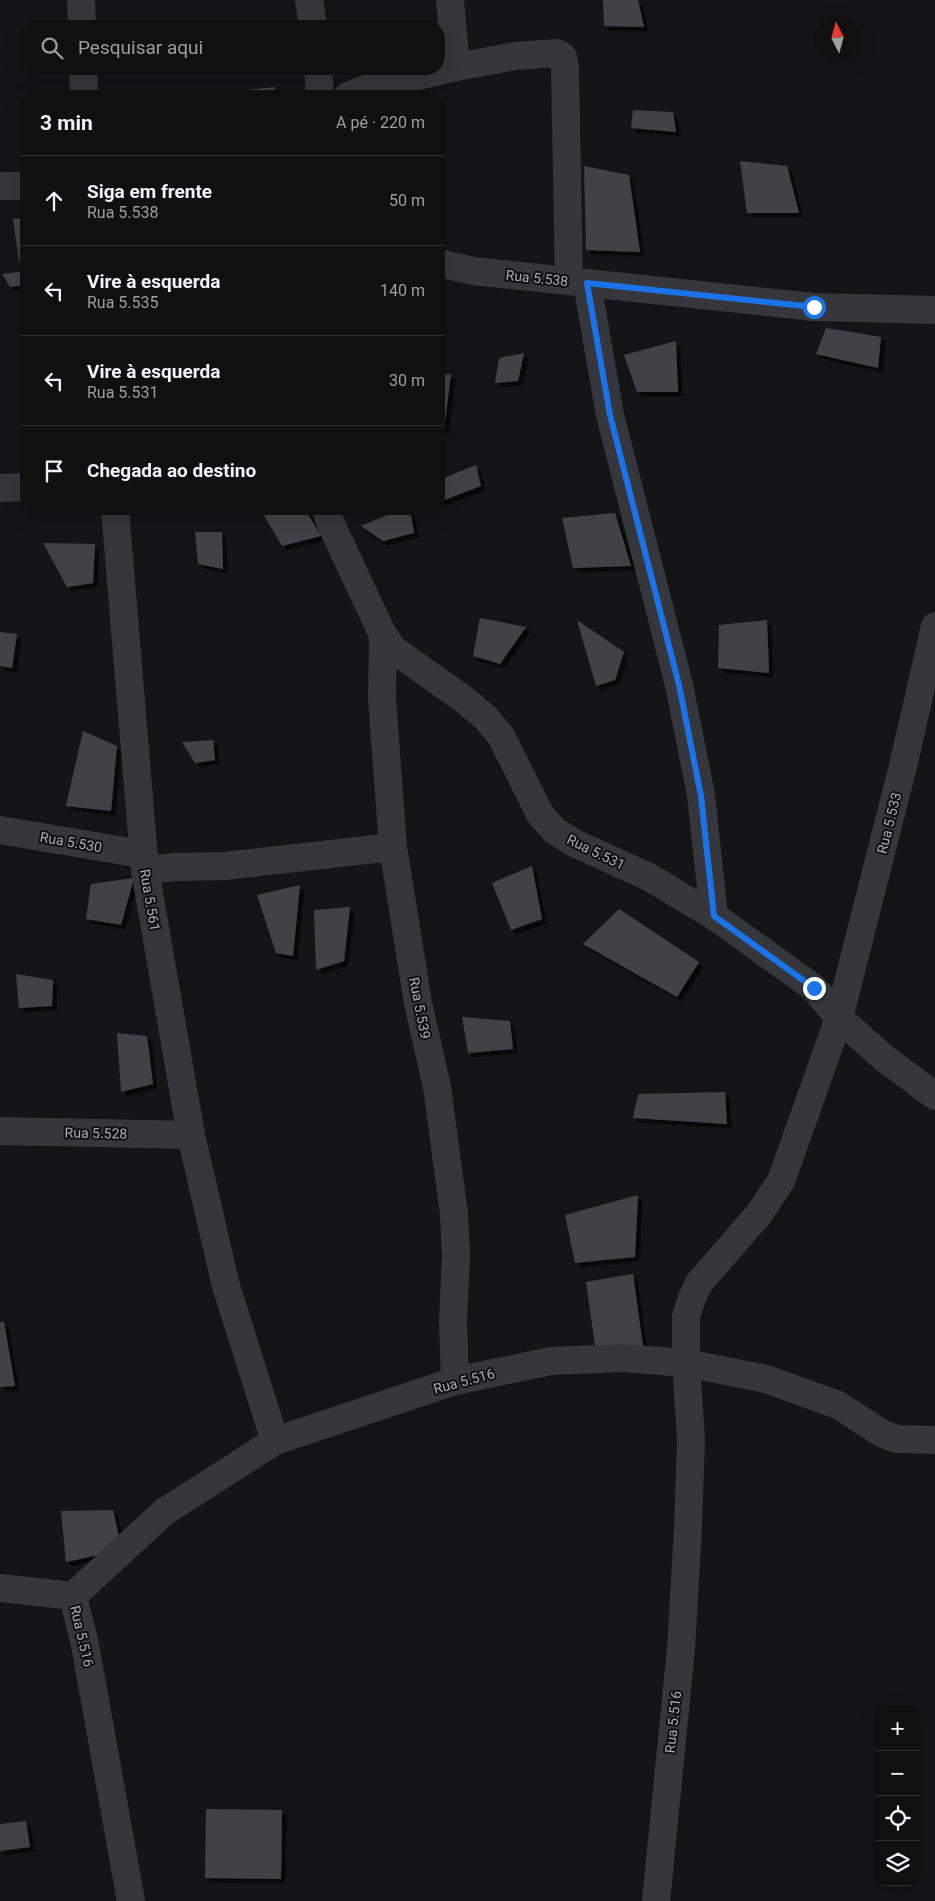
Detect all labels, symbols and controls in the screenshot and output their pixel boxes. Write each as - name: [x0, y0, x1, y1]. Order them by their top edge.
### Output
- north arrow: [815, 15, 860, 60]
- search box: [20, 20, 445, 75]
- icon: search: [38, 34, 66, 62]
- text: Pesquisar aqui: [78, 36, 203, 59]
- text: 3 min: [40, 111, 93, 135]
- text: A pé · 220 m: [336, 113, 425, 132]
- text: Siga em frente: [87, 180, 212, 203]
- icon: ahead: [40, 187, 68, 215]
- text: 50 m: [389, 191, 425, 210]
- text: Rua 5.538: [87, 203, 159, 222]
- street label: Rua 5.538: [505, 267, 569, 289]
- text: Vire à esquerda: [87, 270, 220, 293]
- icon: left: [40, 277, 68, 305]
- text: 140 m: [380, 281, 425, 300]
- text: Rua 5.535: [87, 293, 159, 312]
- route start: [803, 296, 826, 319]
- text: Vire à esquerda: [87, 360, 220, 383]
- icon: left: [40, 367, 68, 395]
- text: 30 m: [389, 371, 425, 390]
- text: Rua 5.531: [87, 383, 159, 402]
- icon: arrive: [40, 457, 68, 485]
- text: Chegada ao destino: [87, 459, 256, 482]
- street label: Rua 5.533: [874, 791, 904, 855]
- street label: Rua 5.530: [39, 829, 103, 855]
- street label: Rua 5.531: [564, 831, 628, 873]
- street label: Rua 5.561: [137, 868, 163, 932]
- street label: Rua 5.539: [406, 976, 434, 1040]
- route end: [803, 977, 826, 1000]
- street label: Rua 5.528: [65, 1124, 128, 1142]
- street label: Rua 5.516: [432, 1365, 496, 1397]
- street label: Rua 5.516: [67, 1604, 97, 1668]
- street label: Rua 5.516: [662, 1690, 684, 1754]
- map controls: [875, 1706, 920, 1886]
- button: +: [875, 1706, 920, 1751]
- button: −: [875, 1751, 920, 1796]
- button: locate: [875, 1796, 920, 1841]
- button: layers: [875, 1841, 920, 1886]

